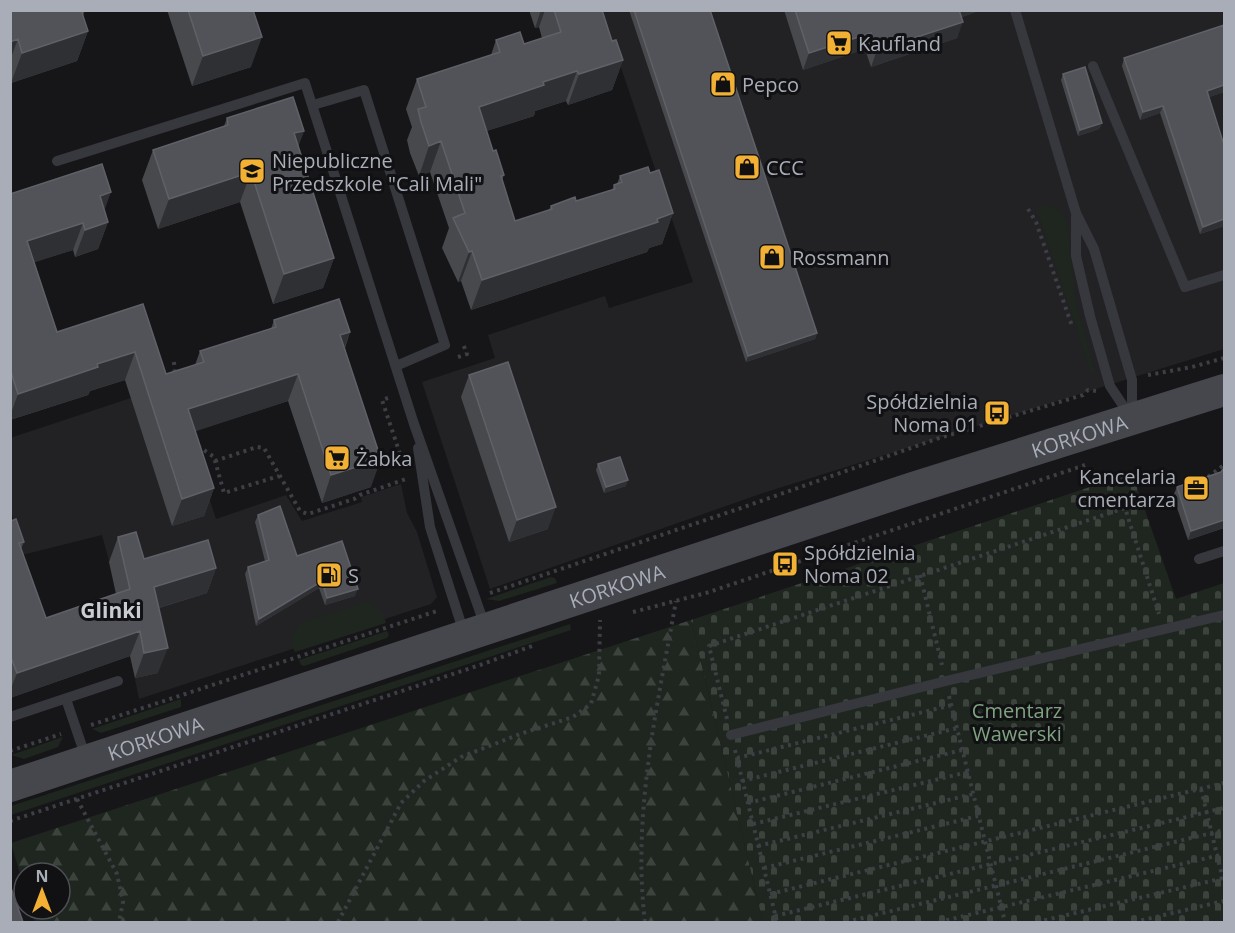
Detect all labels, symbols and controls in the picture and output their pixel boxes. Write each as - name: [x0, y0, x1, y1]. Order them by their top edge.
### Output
- supermarket icon: Kaufland: [824, 28, 854, 58]
- place label: Kaufland: [858, 30, 941, 57]
- shop icon: Pepco: [708, 69, 738, 99]
- place label: Pepco: [742, 71, 799, 98]
- place label: Niepubliczne Przedszkole "Cali Mali": [272, 147, 482, 197]
- shop icon: CCC: [732, 152, 762, 182]
- place label: CCC: [766, 154, 804, 181]
- school or university icon: Niepubliczne Przedszkole "Cali Mali": [237, 156, 267, 186]
- shop icon: Rossmann: [757, 242, 787, 272]
- place label: Rossmann: [792, 244, 890, 271]
- place label: Spółdzielnia Noma 01: [866, 388, 978, 438]
- bus stop icon: Spółdzielnia Noma 01: [982, 398, 1012, 428]
- street label: KORKOWA: [1028, 408, 1131, 463]
- supermarket icon: Żabka: [322, 443, 352, 473]
- place label: Żabka: [356, 445, 412, 472]
- place label: Kancelaria cmentarza: [1078, 463, 1176, 513]
- office icon: Kancelaria cmentarza: [1181, 473, 1211, 503]
- place label: Spółdzielnia Noma 02: [804, 539, 916, 589]
- bus stop icon: Spółdzielnia Noma 02: [770, 549, 800, 579]
- street label: KORKOWA: [566, 557, 668, 614]
- fuel station icon: S: [314, 560, 344, 590]
- place label: S: [348, 562, 359, 589]
- district label: Glinki: [80, 596, 142, 624]
- park label: Cmentarz Wawerski: [972, 697, 1062, 747]
- street label: KORKOWA: [104, 710, 207, 766]
- north arrow: [12, 861, 72, 921]
- text: N: [35, 865, 49, 887]

